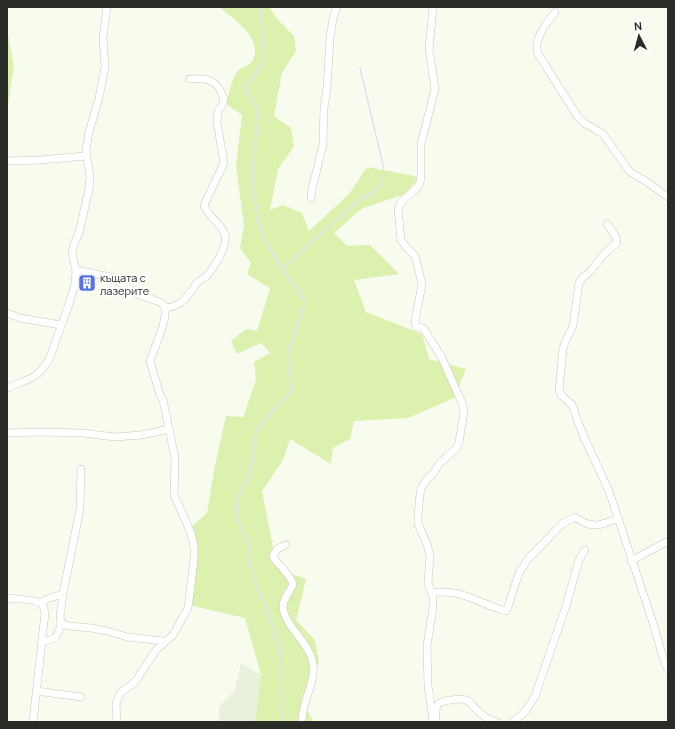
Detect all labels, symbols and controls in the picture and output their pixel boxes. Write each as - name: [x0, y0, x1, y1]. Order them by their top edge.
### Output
- north arrow: [619, 16, 659, 56]
- text: N: [633, 18, 643, 33]
- place label: къщата с лазерите: [100, 270, 150, 298]
- building icon: къщата с лазерите: [77, 273, 97, 293]

